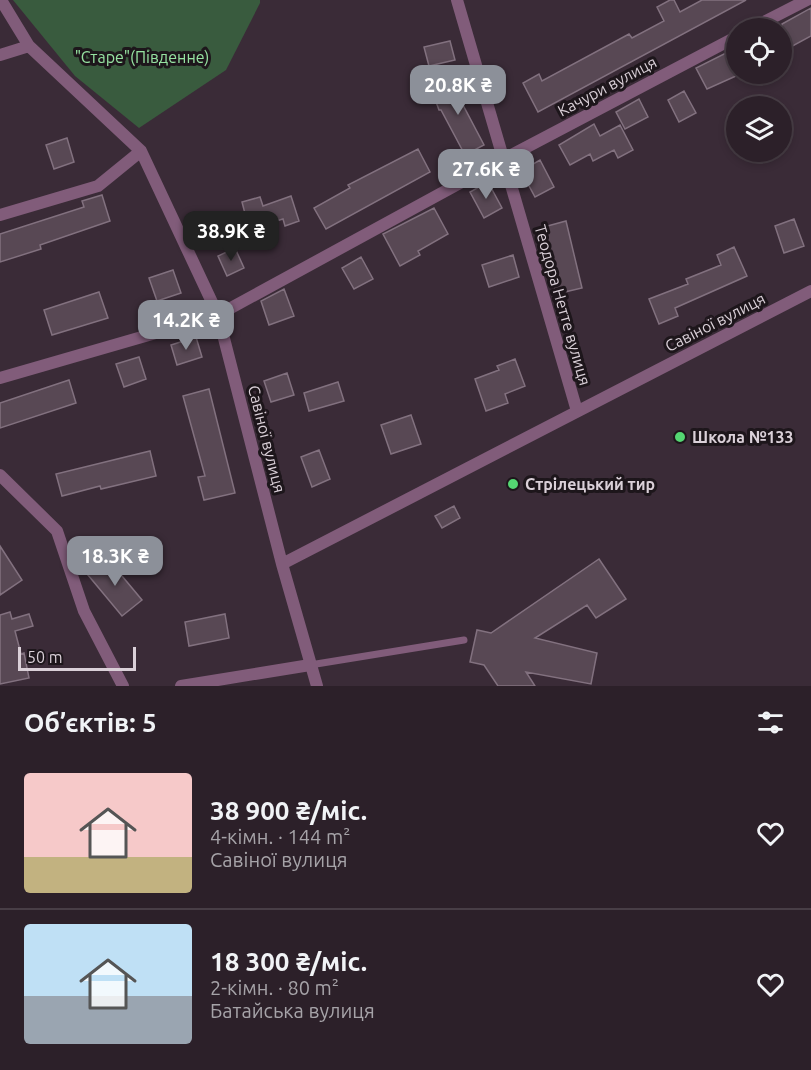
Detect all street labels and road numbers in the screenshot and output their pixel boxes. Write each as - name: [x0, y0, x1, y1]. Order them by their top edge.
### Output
- street label: Качури вулиця: [554, 52, 660, 120]
- street label: Теодора Нетте вулиця: [531, 223, 595, 387]
- street label: Савіної вулиця: [662, 289, 768, 355]
- street label: Савіної вулиця: [245, 383, 289, 495]

